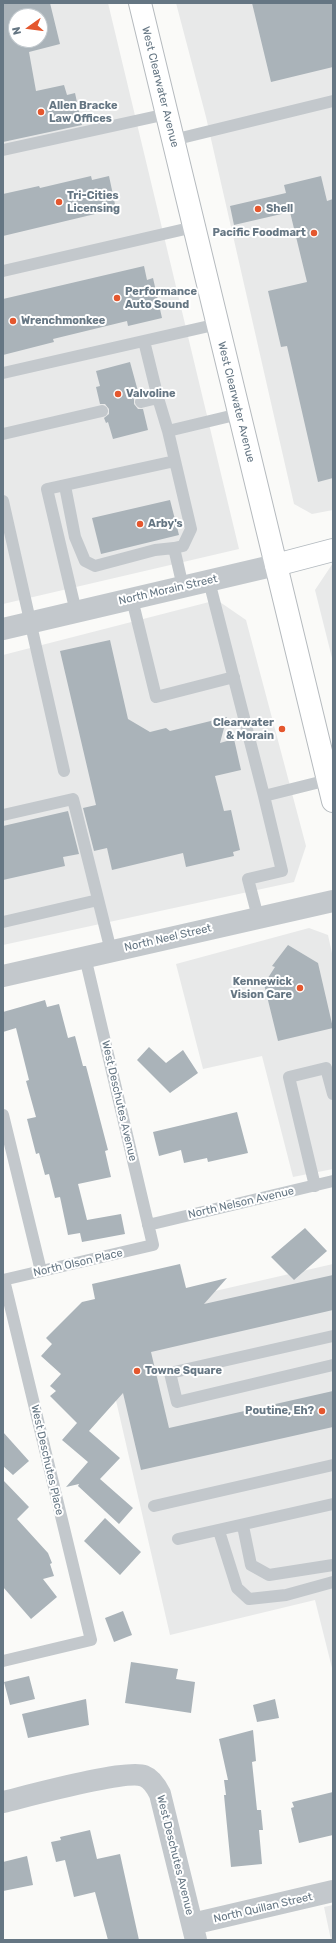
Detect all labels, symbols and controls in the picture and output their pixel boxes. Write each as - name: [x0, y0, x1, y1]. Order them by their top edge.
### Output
- north arrow: [8, 8, 48, 48]
- text: N: [10, 25, 24, 36]
- street label: West Clearwater Avenue: [139, 25, 181, 149]
- place label: Allen Bracke Law Offices: [49, 99, 117, 125]
- marker: Allen Bracke Law Offices: [36, 107, 46, 117]
- place label: Tri-Cities Licensing: [67, 189, 120, 215]
- marker: Tri-Cities Licensing: [54, 197, 64, 207]
- place label: Shell: [266, 202, 293, 216]
- marker: Shell: [253, 204, 263, 214]
- place label: Pacific Foodmart: [213, 226, 306, 240]
- marker: Pacific Foodmart: [309, 228, 319, 238]
- place label: Performance Auto Sound: [125, 285, 197, 311]
- marker: Performance Auto Sound: [112, 293, 122, 303]
- place label: Wrenchmonkee: [21, 314, 105, 328]
- marker: Wrenchmonkee: [8, 316, 18, 326]
- street label: West Clearwater Avenue: [215, 340, 257, 464]
- place label: Valvoline: [126, 387, 176, 401]
- marker: Valvoline: [113, 389, 123, 399]
- place label: Arby's: [148, 517, 183, 531]
- marker: Arby's: [135, 519, 145, 529]
- street label: North Morain Street: [117, 572, 219, 608]
- place label: Clearwater & Morain: [213, 716, 274, 742]
- marker: Clearwater & Morain: [277, 724, 287, 734]
- street label: North Neel Street: [123, 922, 213, 954]
- place label: Kennewick Vision Care: [230, 975, 292, 1001]
- marker: Kennewick Vision Care: [295, 983, 305, 993]
- street label: West Deschutes Avenue: [99, 1039, 139, 1163]
- street label: North Nelson Avenue: [187, 1184, 295, 1222]
- street label: North Olson Place: [32, 1246, 124, 1280]
- place label: Towne Square: [145, 1364, 222, 1378]
- marker: Towne Square: [132, 1366, 142, 1376]
- street label: West Deschutes Place: [28, 1404, 66, 1516]
- place label: Poutine, Eh?: [245, 1404, 314, 1418]
- marker: Poutine, Eh?: [317, 1406, 327, 1416]
- street label: West Deschutes Avenue: [154, 1794, 196, 1916]
- street label: North Quillan Street: [212, 1890, 314, 1926]

